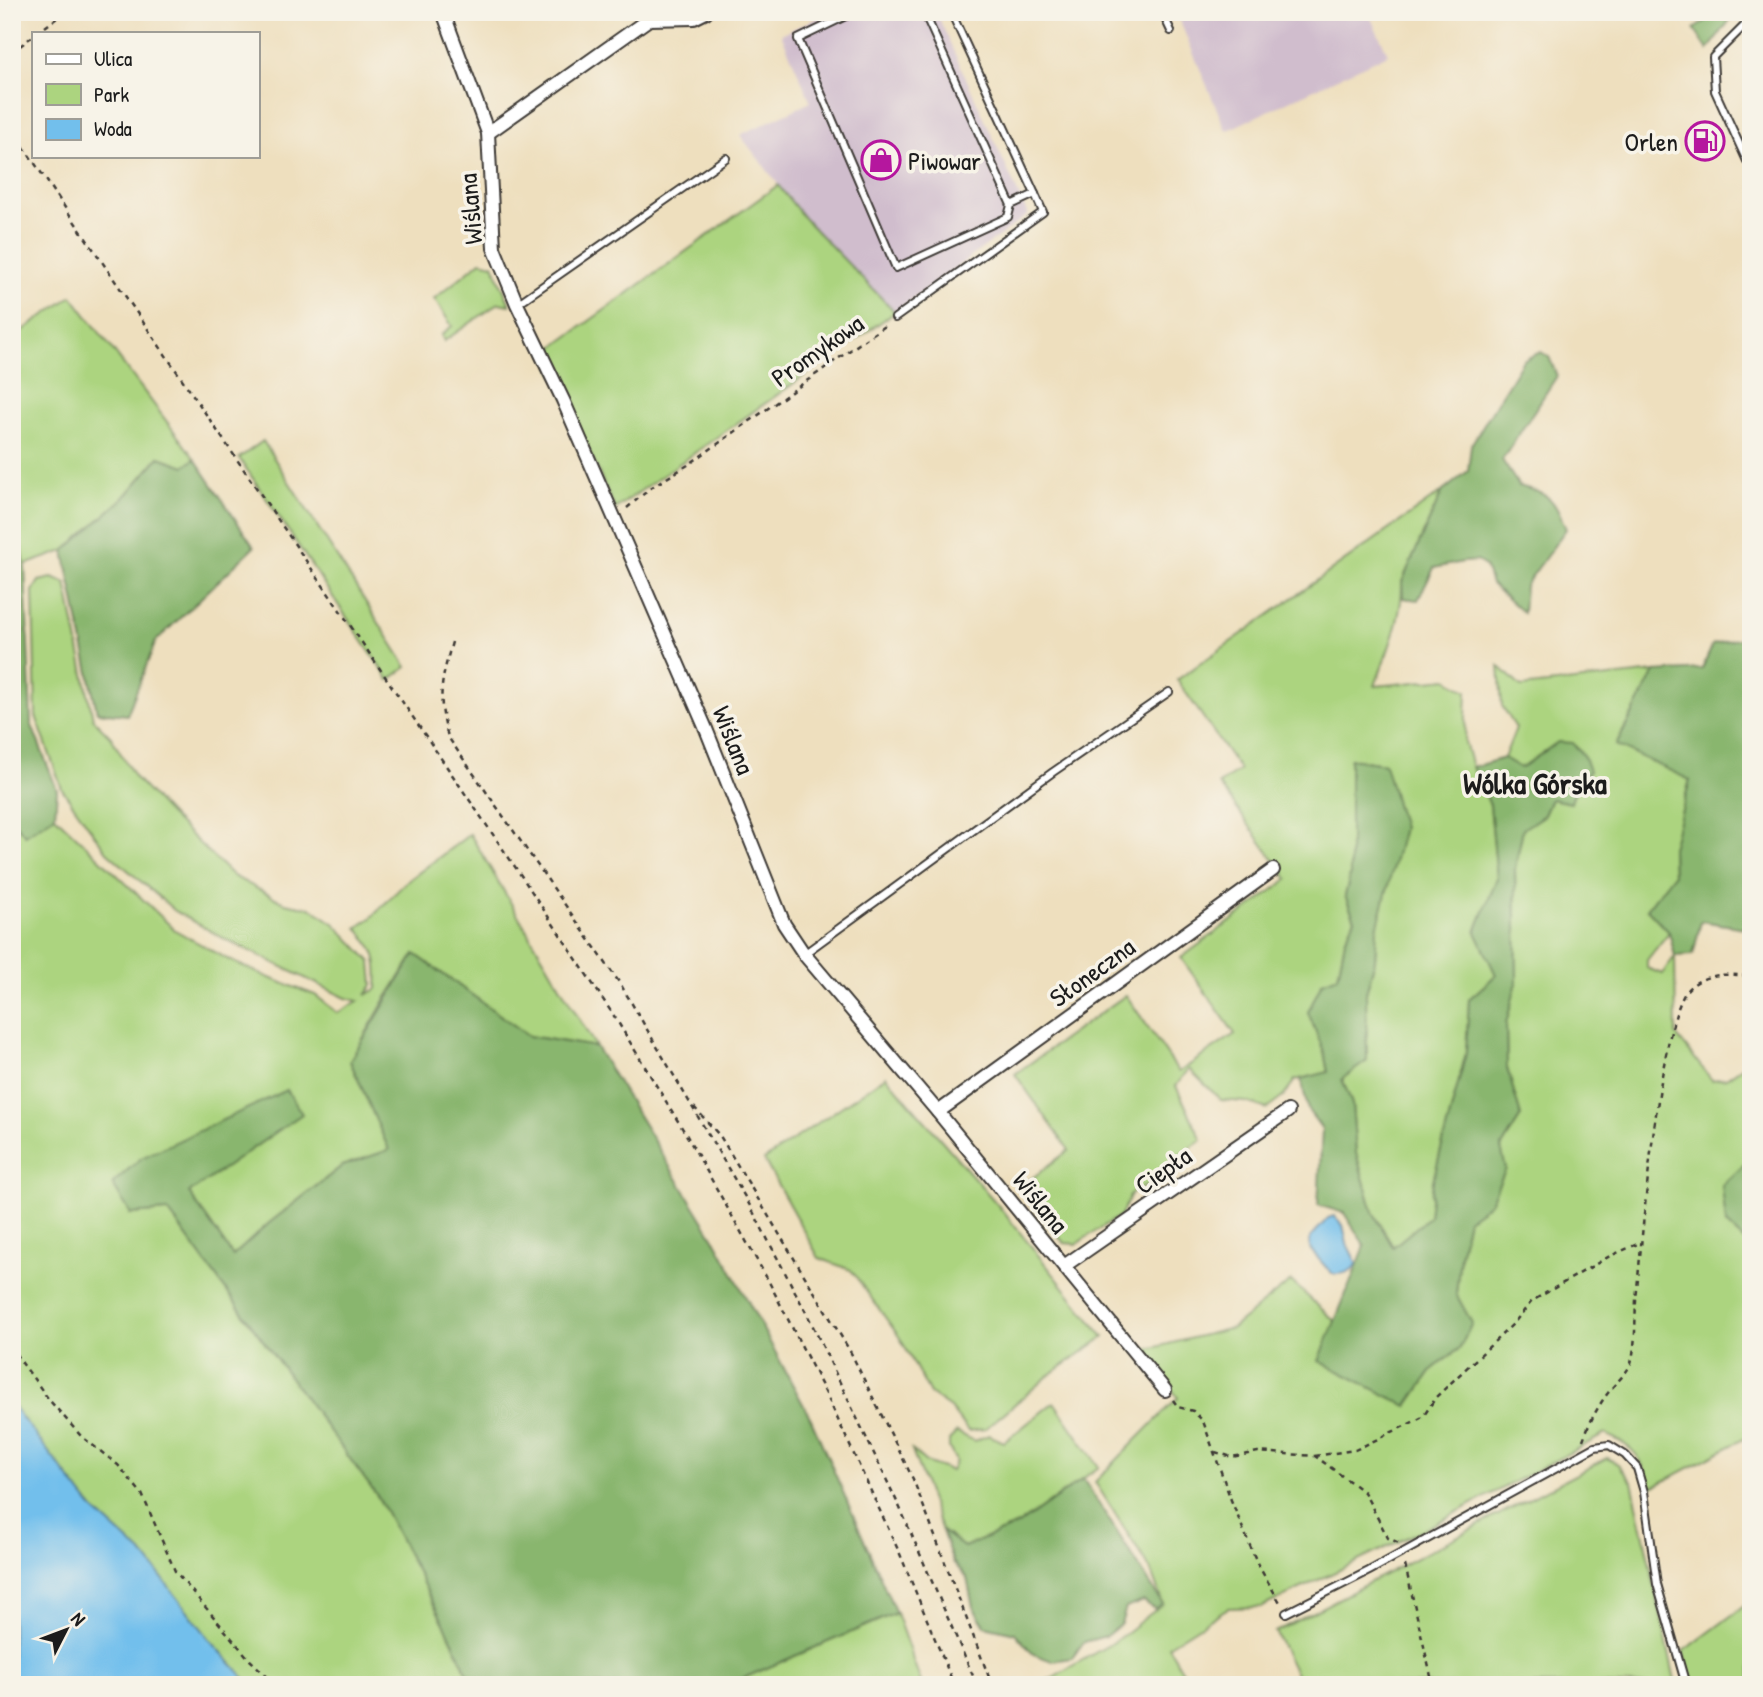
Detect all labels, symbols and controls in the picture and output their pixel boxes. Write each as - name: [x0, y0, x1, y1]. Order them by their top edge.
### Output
- legend: [32, 32, 259, 158]
- text: Ulica: [94, 44, 132, 73]
- text: Park: [94, 80, 129, 109]
- text: Woda: [94, 114, 132, 143]
- fuel station icon: Orlen: [1684, 120, 1726, 162]
- place label: Orlen: [1625, 124, 1678, 159]
- shop icon: Piwowar: [860, 139, 902, 181]
- place label: Piwowar: [908, 143, 981, 178]
- street label: Wiślana: [449, 172, 491, 246]
- street label: Promykowa: [764, 306, 870, 394]
- street label: Wiślana: [704, 701, 764, 779]
- district label: Wólka Górska: [1463, 763, 1607, 803]
- street label: Słoneczna: [1042, 929, 1142, 1015]
- street label: Ciepła: [1128, 1138, 1198, 1202]
- street label: Wiślana: [1005, 1163, 1077, 1241]
- north arrow: [32, 1596, 102, 1666]
- text: N: [66, 1606, 92, 1631]

